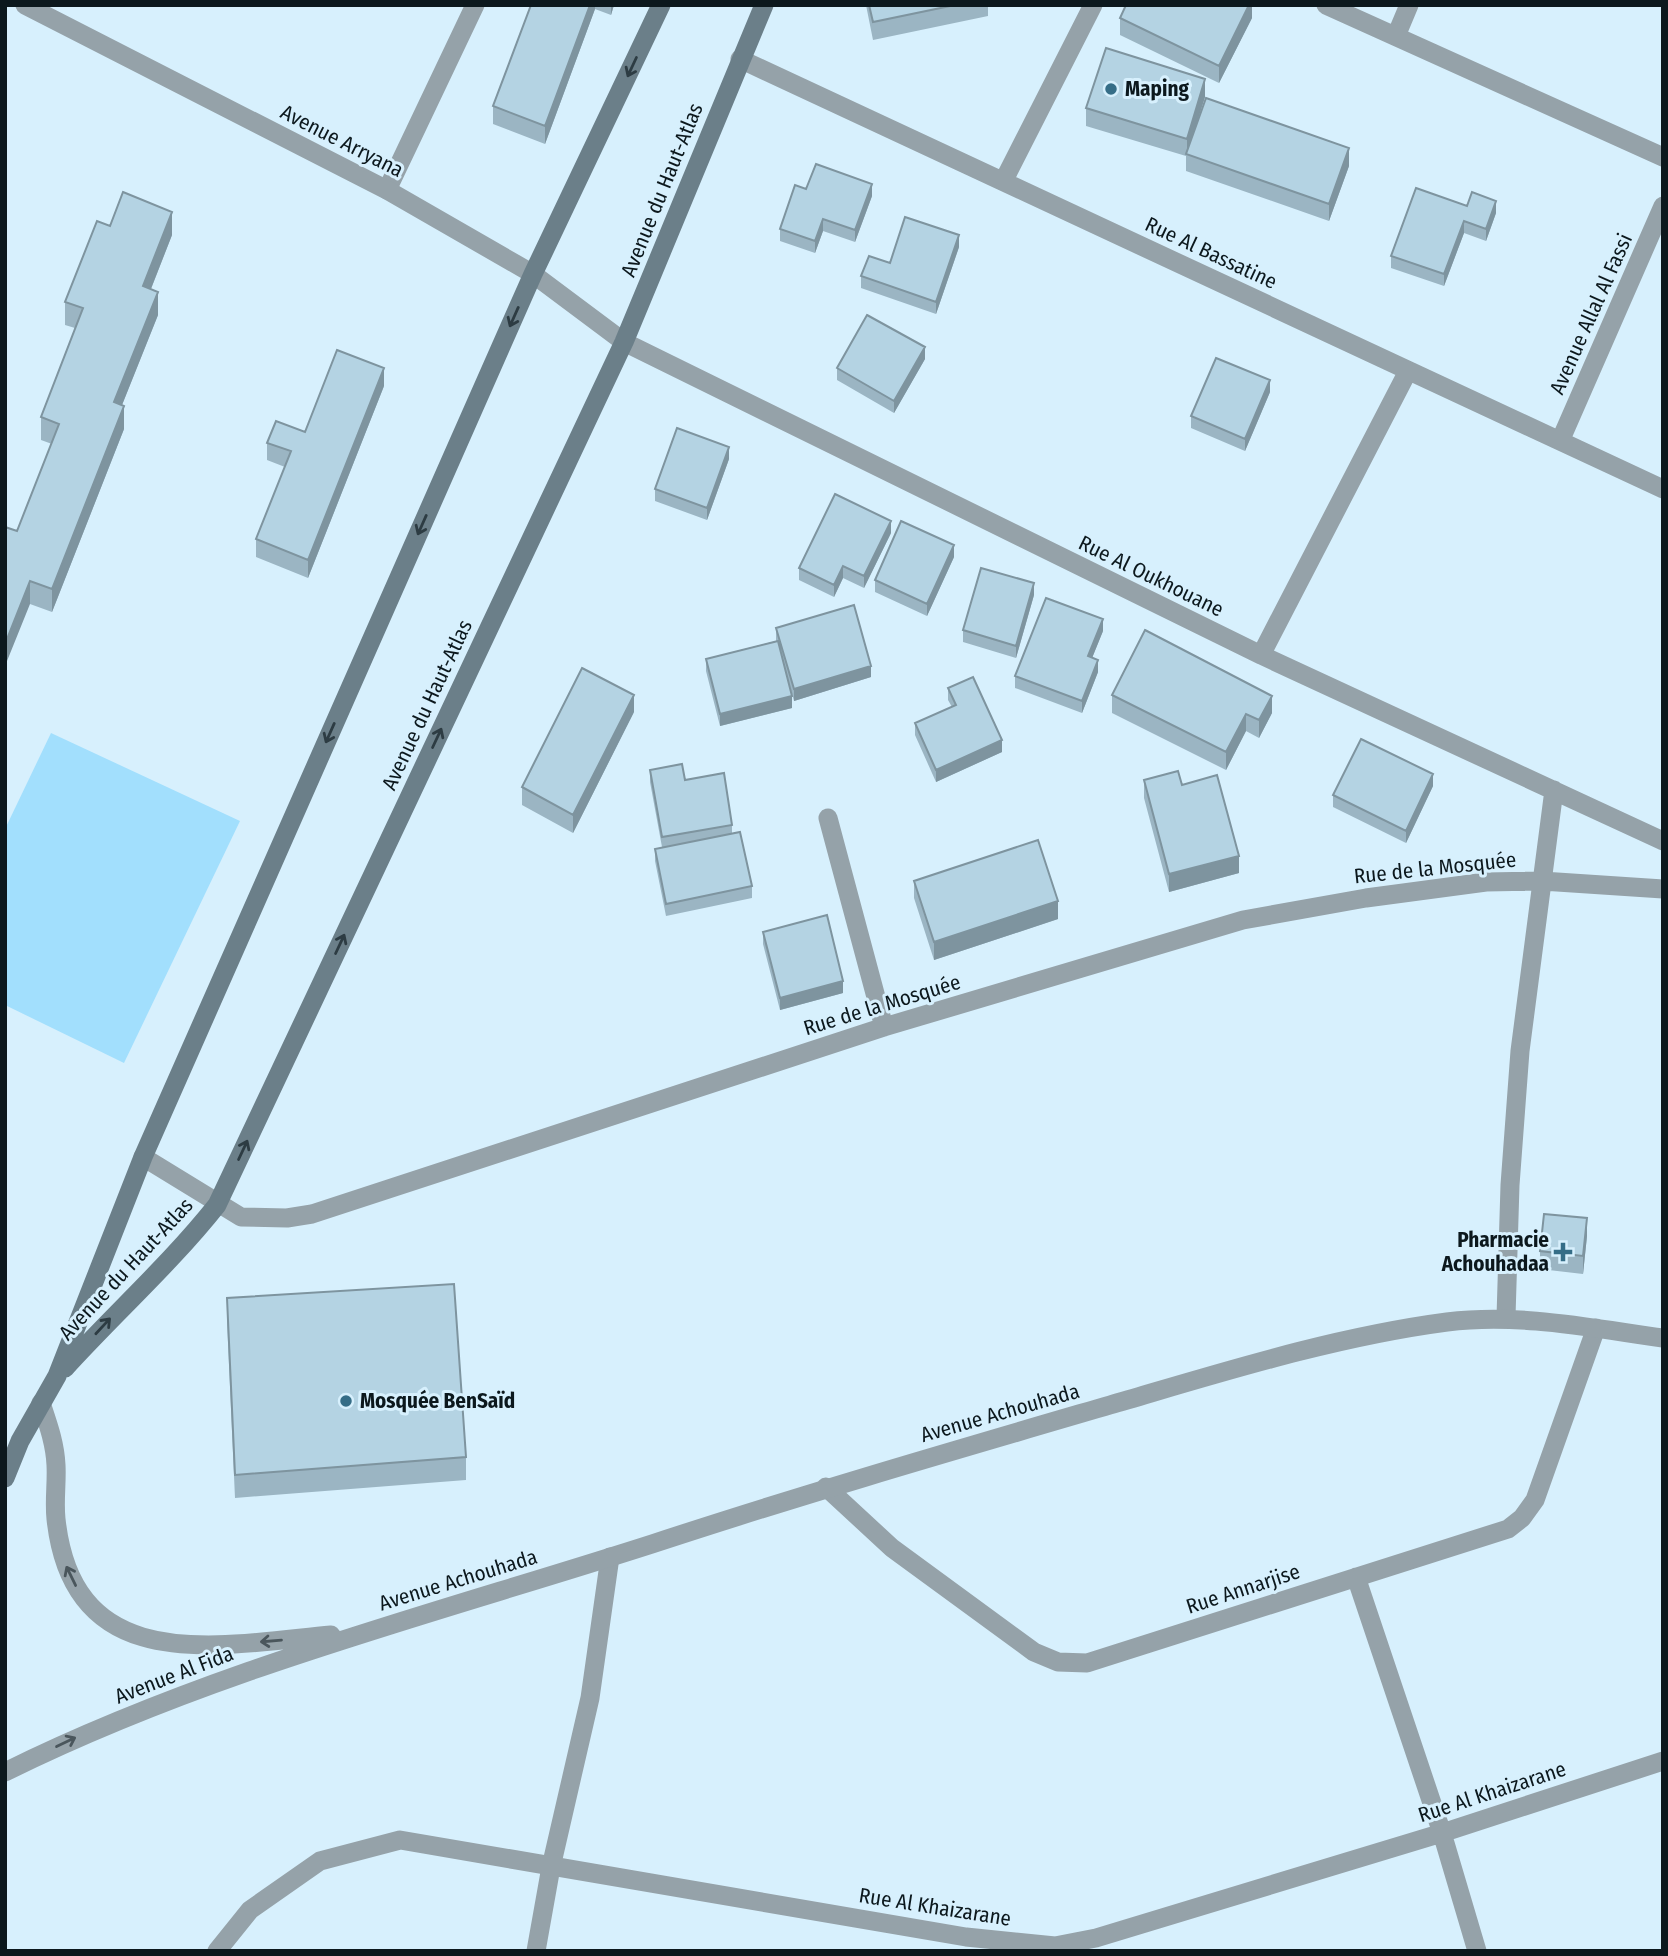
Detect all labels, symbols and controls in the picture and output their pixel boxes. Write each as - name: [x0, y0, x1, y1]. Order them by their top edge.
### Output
- one-way arrow: [625, 56, 638, 77]
- place label: Maping: [1125, 76, 1189, 102]
- marker: Maping: [1103, 81, 1119, 97]
- street label: Avenue Arryana: [276, 99, 408, 183]
- street label: Avenue du Haut-Atlas: [615, 99, 709, 281]
- street label: Rue Al Bassatine: [1141, 211, 1281, 295]
- street label: Avenue Allal Al Fassi: [1544, 230, 1638, 398]
- one-way arrow: [507, 306, 520, 327]
- one-way arrow: [415, 514, 428, 535]
- street label: Rue Al Oukhouane: [1074, 530, 1228, 622]
- street label: Avenue du Haut-Atlas: [376, 616, 478, 794]
- one-way arrow: [323, 722, 336, 743]
- one-way arrow: [431, 728, 444, 749]
- street label: Rue de la Mosquée: [1353, 847, 1517, 889]
- one-way arrow: [334, 934, 347, 955]
- street label: Rue de la Mosquée: [800, 969, 964, 1041]
- one-way arrow: [237, 1140, 250, 1161]
- street label: Avenue du Haut-Atlas: [53, 1192, 199, 1346]
- place label: Pharmacie Achouhadaa: [1441, 1227, 1549, 1277]
- marker: Pharmacie Achouhadaa: [1555, 1244, 1571, 1260]
- one-way arrow: [95, 1317, 111, 1335]
- street label: Avenue Achouhada: [918, 1378, 1082, 1448]
- place label: Mosquée BenSaïd: [360, 1388, 515, 1414]
- marker: Mosquée BenSaïd: [338, 1393, 354, 1409]
- street label: Avenue Achouhada: [376, 1544, 540, 1616]
- street label: Rue Annarjise: [1183, 1558, 1303, 1620]
- one-way arrow: [64, 1566, 77, 1587]
- one-way arrow: [260, 1635, 283, 1648]
- street label: Avenue Al Fida: [111, 1640, 237, 1710]
- one-way arrow: [55, 1734, 76, 1748]
- street label: Rue Al Khaizarane: [1415, 1756, 1569, 1828]
- street label: Rue Al Khaizarane: [857, 1882, 1013, 1932]

